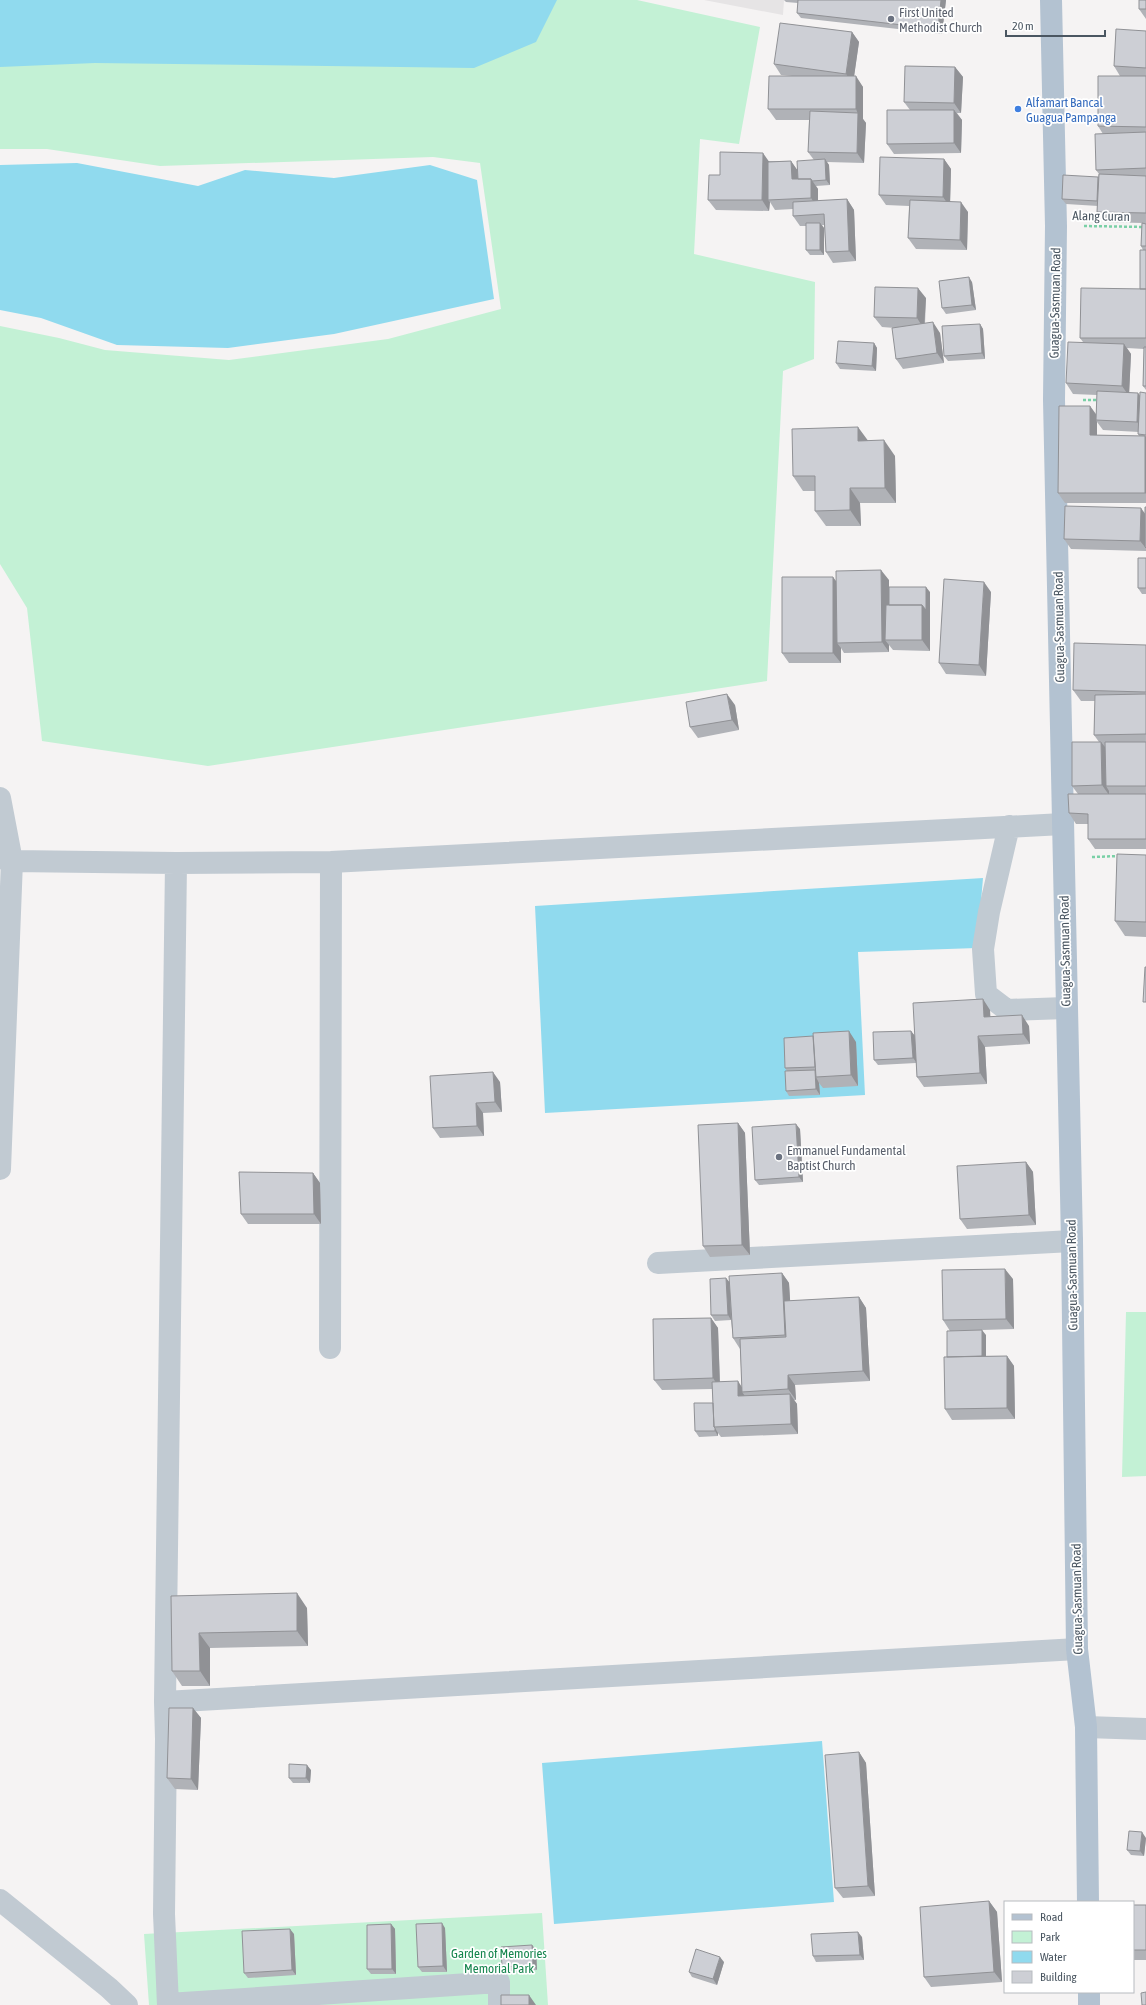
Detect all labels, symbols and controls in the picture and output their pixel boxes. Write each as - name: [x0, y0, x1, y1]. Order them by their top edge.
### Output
- place label: First United Methodist Church: [899, 5, 982, 35]
- scale bar: [1006, 12, 1105, 38]
- marker: First United Methodist Church: [886, 14, 896, 24]
- text: 20 m: [1012, 19, 1034, 33]
- place label: Alfamart Bancal Guagua Pampanga: [1026, 95, 1116, 125]
- marker: Alfamart Bancal Guagua Pampanga: [1013, 104, 1023, 114]
- street label: Alang Curan: [1072, 208, 1130, 224]
- street label: Guagua-Sasmuan Road: [1047, 247, 1063, 359]
- street label: Guagua-Sasmuan Road: [1051, 571, 1067, 683]
- street label: Guagua-Sasmuan Road: [1057, 895, 1073, 1007]
- place label: Emmanuel Fundamental Baptist Church: [787, 1143, 906, 1173]
- marker: Emmanuel Fundamental Baptist Church: [774, 1152, 784, 1162]
- street label: Guagua-Sasmuan Road: [1064, 1219, 1080, 1331]
- street label: Guagua-Sasmuan Road: [1069, 1543, 1085, 1655]
- legend: [1004, 1901, 1134, 1993]
- text: Road: [1040, 1910, 1063, 1924]
- text: Park: [1040, 1930, 1061, 1944]
- park label: Garden of Memories Memorial Park: [451, 1946, 547, 1976]
- text: Water: [1040, 1950, 1067, 1964]
- text: Building: [1040, 1970, 1078, 1984]

